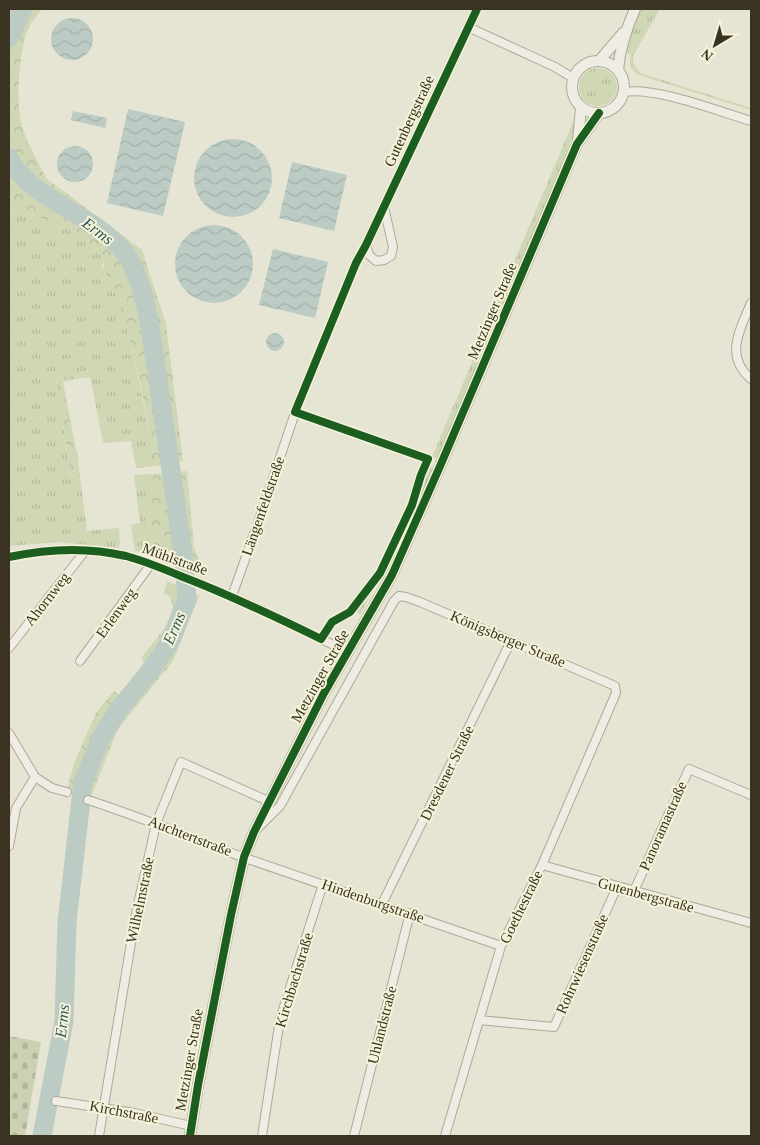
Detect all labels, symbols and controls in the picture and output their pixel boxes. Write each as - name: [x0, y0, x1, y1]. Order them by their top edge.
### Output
- north arrow: [690, 20, 740, 70]
- text: N: [699, 46, 716, 64]
- street label: Gutenbergstraße: [381, 73, 437, 169]
- water label: Erms: [79, 213, 117, 248]
- street label: Metzinger Straße: [464, 260, 520, 362]
- street label: Längenfeldstraße: [238, 454, 288, 558]
- street label: Mühlstraße: [140, 540, 210, 578]
- street label: Ahornweg: [21, 569, 73, 629]
- street label: Erlenweg: [93, 585, 140, 641]
- street label: Königsberger Straße: [448, 608, 568, 671]
- water label: Erms: [159, 609, 189, 648]
- street label: Metzinger Straße: [288, 626, 352, 725]
- street label: Dresdener Straße: [417, 723, 477, 823]
- street label: Panoramastraße: [636, 779, 690, 873]
- street label: Auchtertstraße: [146, 813, 234, 859]
- street label: Wilhelmstraße: [123, 855, 157, 945]
- street label: Goethestraße: [496, 868, 546, 946]
- street label: Gutenbergstraße: [596, 874, 696, 916]
- street label: Hindenburgstraße: [320, 876, 427, 926]
- street label: Rohrwiesenstraße: [553, 911, 611, 1016]
- street label: Kirchbachstraße: [272, 930, 316, 1029]
- street label: Uhlandstraße: [365, 984, 400, 1066]
- water label: Erms: [52, 1003, 72, 1040]
- street label: Metzinger Straße: [172, 1007, 206, 1112]
- street label: Kirchstraße: [88, 1097, 160, 1127]

